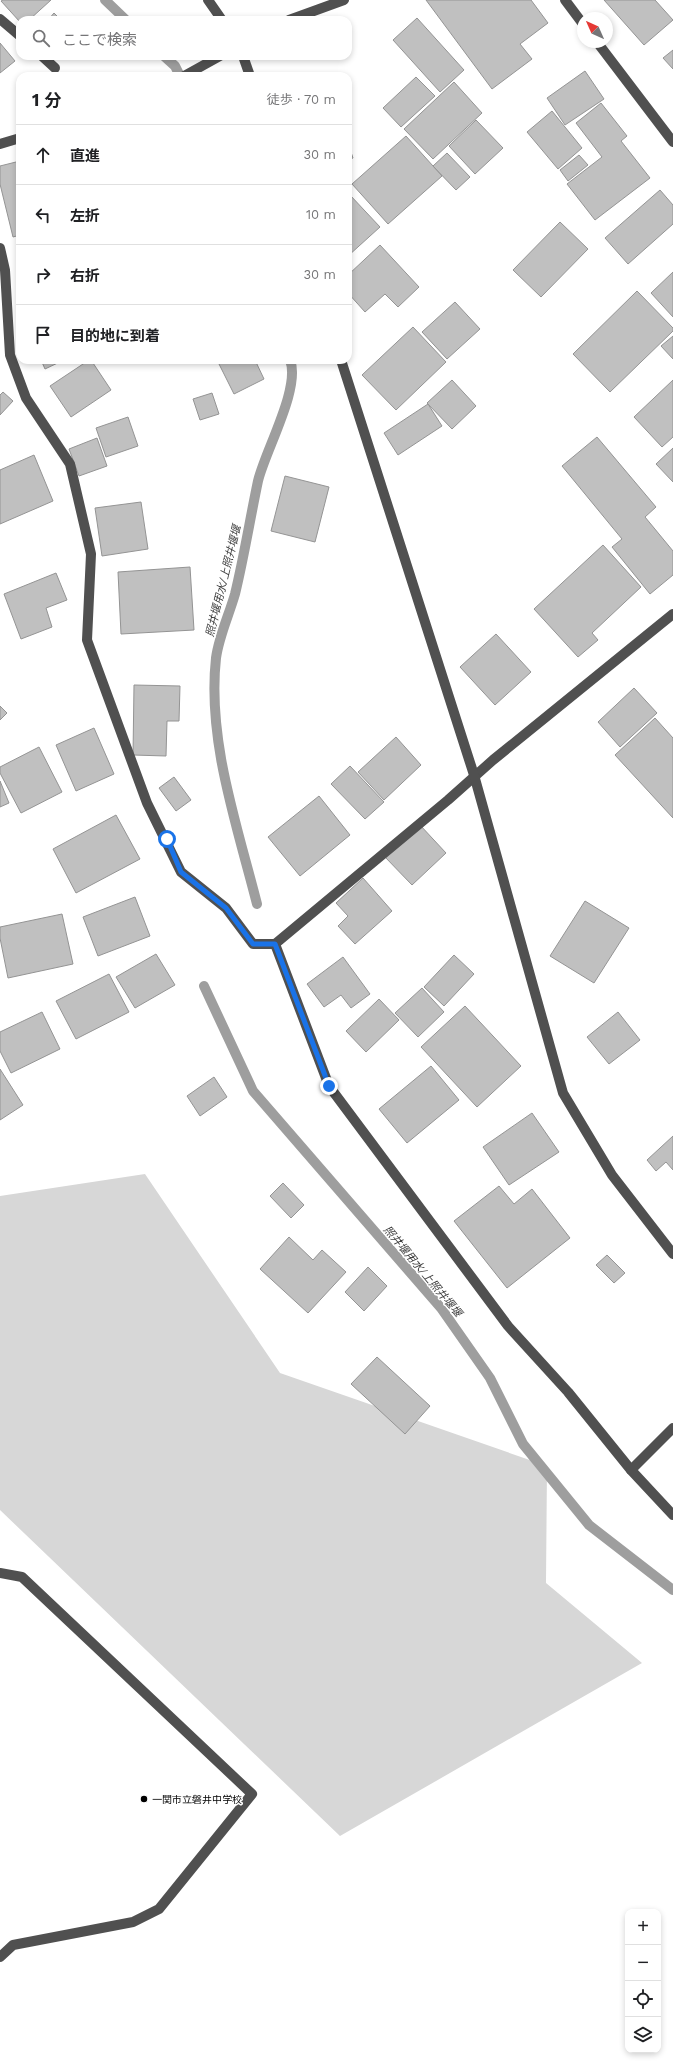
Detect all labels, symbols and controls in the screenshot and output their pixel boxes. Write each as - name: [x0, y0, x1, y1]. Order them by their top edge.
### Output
- north arrow: [577, 12, 613, 48]
- search box: [16, 16, 352, 60]
- icon: search: [30, 27, 52, 49]
- text: ここで検索: [62, 31, 137, 49]
- text: 1 分: [32, 90, 61, 110]
- text: 徒歩 · 70 m: [267, 92, 336, 107]
- icon: ahead: [32, 144, 54, 166]
- text: 直進: [70, 147, 100, 165]
- text: 30 m: [304, 147, 336, 162]
- icon: left: [32, 204, 54, 226]
- text: 左折: [70, 207, 100, 225]
- text: 10 m: [306, 207, 336, 222]
- icon: right: [32, 264, 54, 286]
- text: 右折: [70, 267, 100, 285]
- text: 30 m: [304, 267, 336, 282]
- icon: arrive: [32, 324, 54, 346]
- text: 目的地に到着: [70, 327, 160, 345]
- water label: 照井堰用水/上照井堰堰: [203, 522, 244, 638]
- route start: [158, 830, 176, 848]
- route end: [320, 1077, 338, 1095]
- water label: 照井堰用水/上照井堰堰: [381, 1223, 466, 1321]
- marker: 一関市立磐井中学校: [139, 1794, 149, 1804]
- place label: 一関市立磐井中学校: [152, 1794, 242, 1805]
- map controls: [625, 1909, 661, 2053]
- button: +: [625, 1909, 661, 1945]
- button: −: [625, 1945, 661, 1981]
- button: locate: [625, 1981, 661, 2017]
- button: layers: [625, 2017, 661, 2053]

